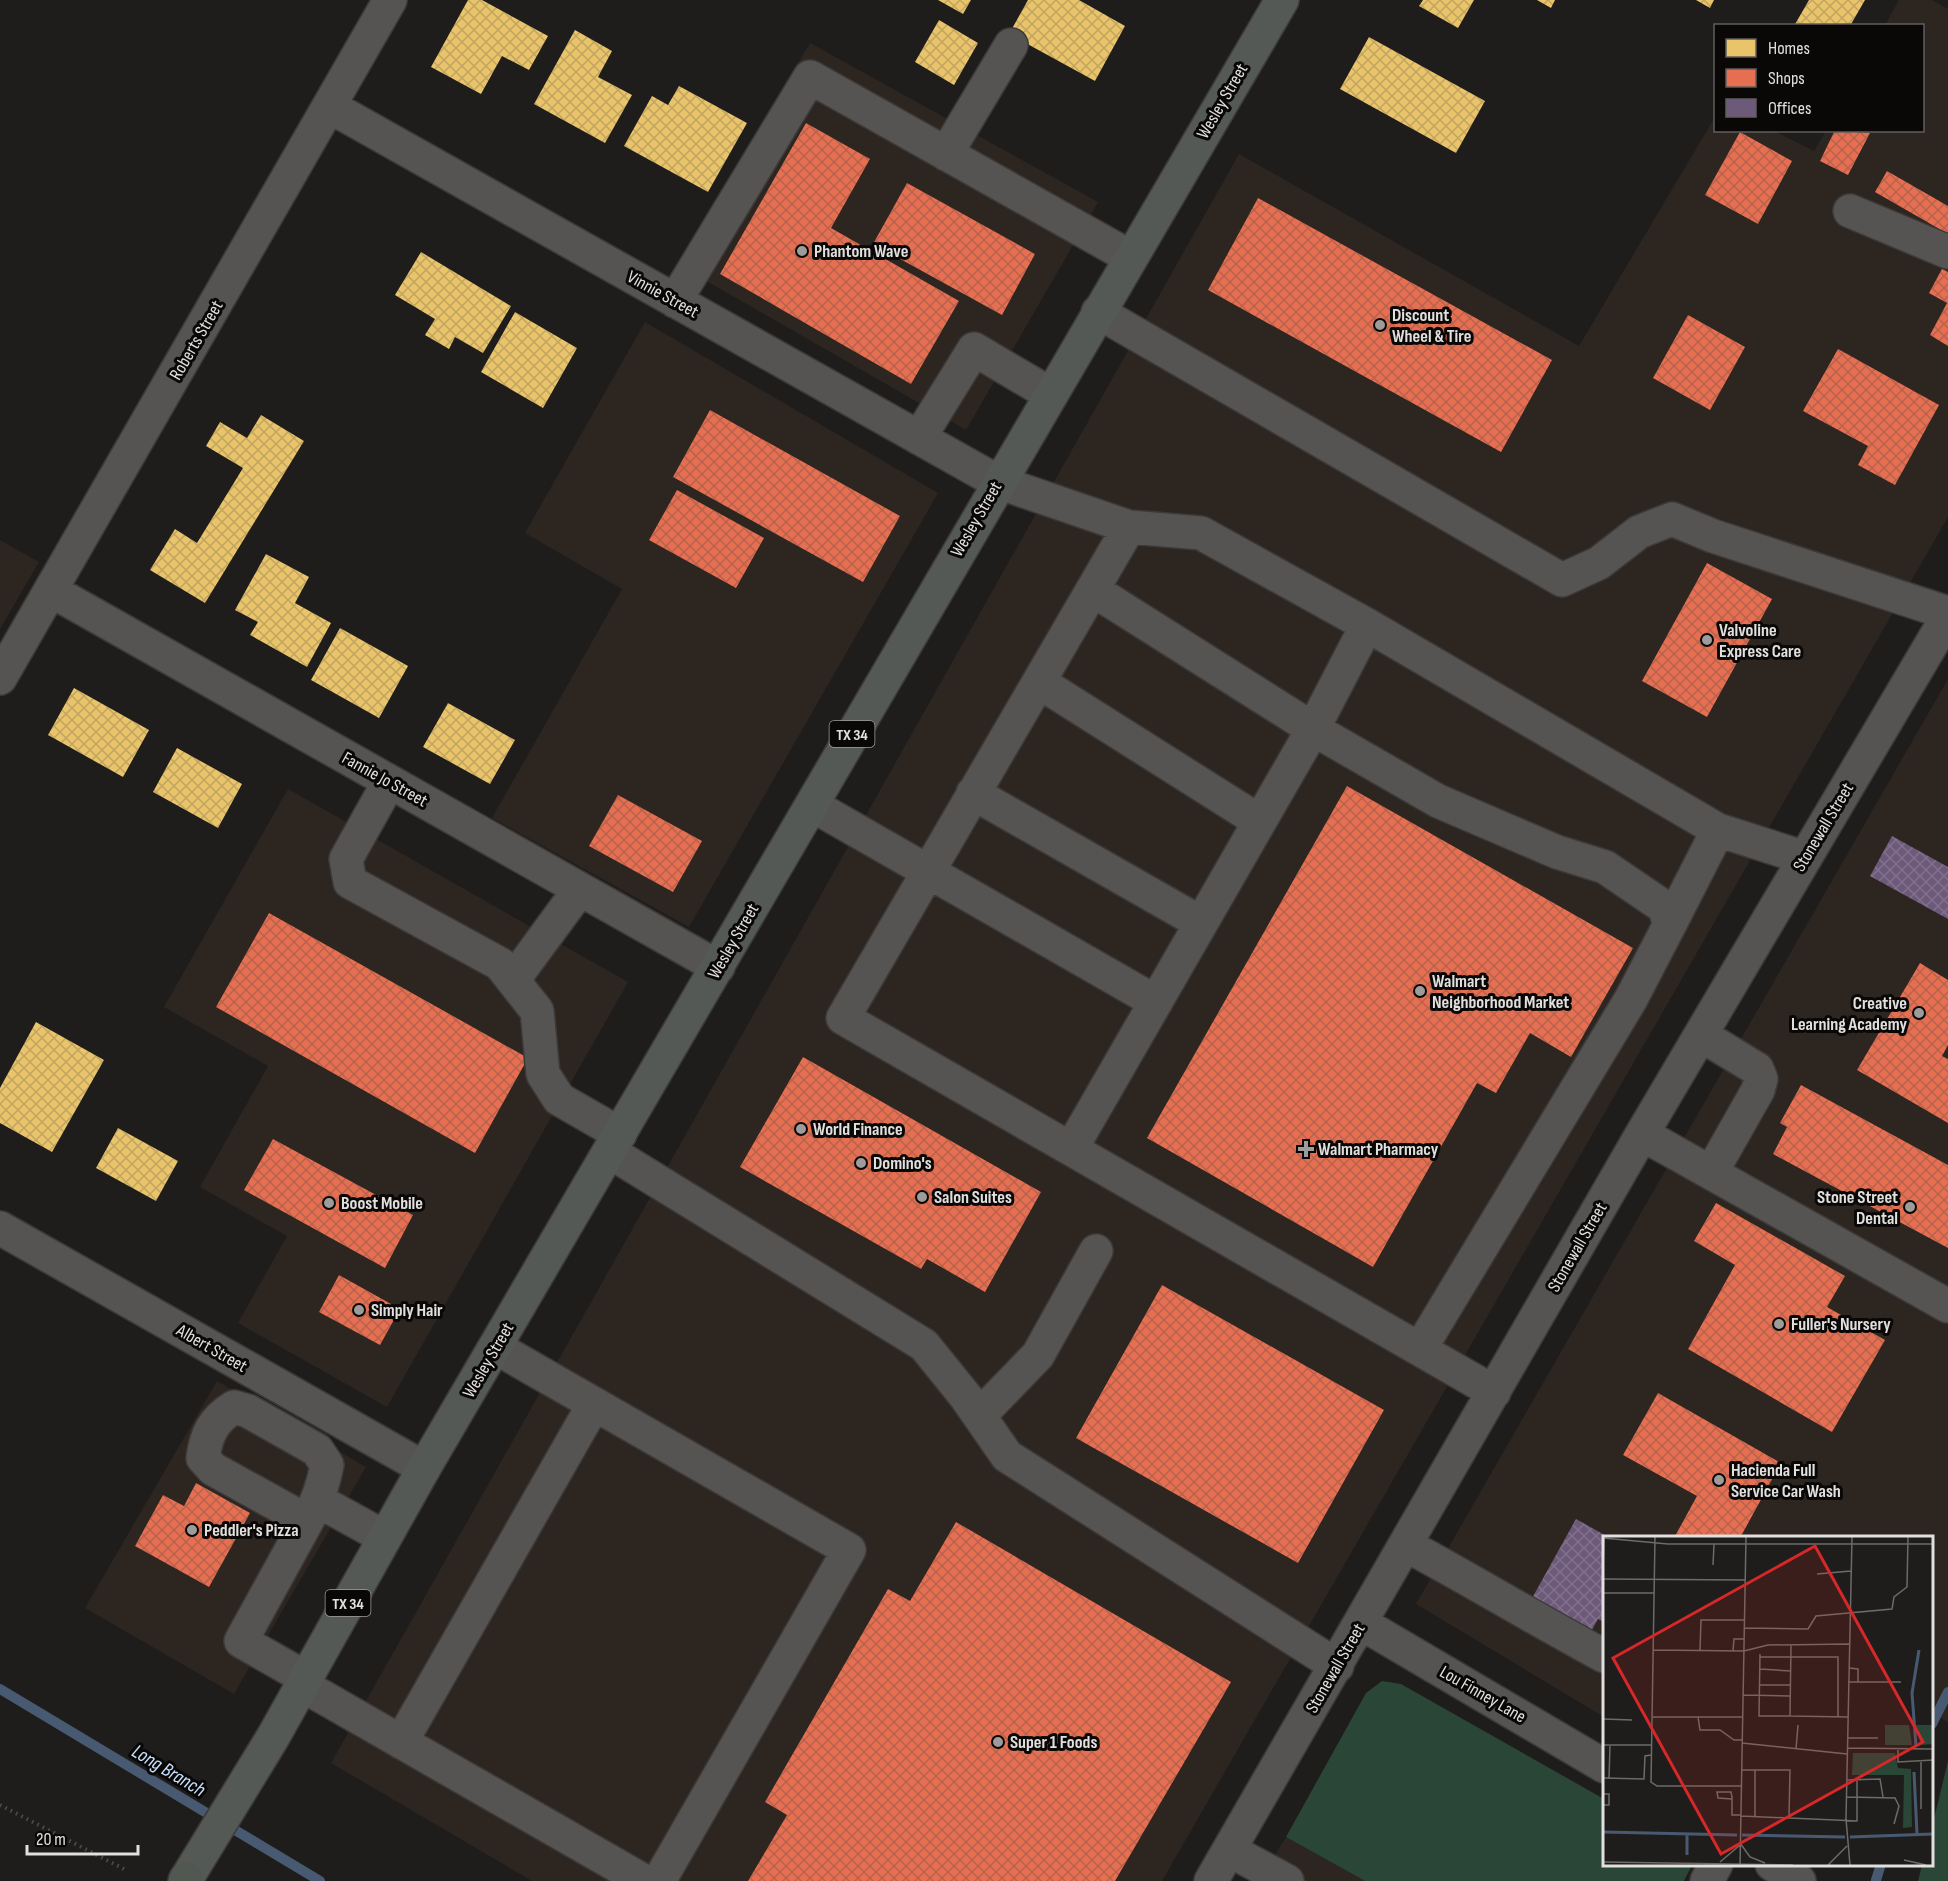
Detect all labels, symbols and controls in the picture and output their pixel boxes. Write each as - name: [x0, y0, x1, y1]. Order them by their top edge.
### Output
- legend: [1714, 24, 1924, 132]
- text: Homes: [1768, 38, 1810, 59]
- street label: Wesley Street: [1192, 59, 1253, 143]
- text: Shops: [1768, 68, 1805, 89]
- text: Offices: [1768, 98, 1811, 119]
- place label: Phantom Wave: [814, 241, 908, 262]
- marker: Phantom Wave: [795, 244, 809, 258]
- street label: Vinnie Street: [623, 266, 703, 323]
- street label: Roberts Street: [165, 296, 228, 384]
- place label: Discount Wheel & Tire: [1392, 305, 1471, 347]
- marker: Discount Wheel & Tire: [1373, 318, 1387, 332]
- street label: Wesley Street: [946, 477, 1007, 561]
- place label: Valvoline Express Care: [1719, 620, 1801, 662]
- marker: Valvoline Express Care: [1700, 633, 1714, 647]
- road number: TX 34: [830, 721, 874, 747]
- street label: Fannie Jo Street: [338, 747, 432, 812]
- street label: Stonewall Street: [1789, 779, 1858, 875]
- street label: Wesley Street: [703, 899, 764, 983]
- place label: Walmart Neighborhood Market: [1432, 971, 1569, 1013]
- marker: Walmart Neighborhood Market: [1413, 984, 1427, 998]
- place label: Creative Learning Academy: [1791, 993, 1908, 1035]
- marker: Creative Learning Academy: [1912, 1006, 1926, 1020]
- place label: World Finance: [813, 1119, 903, 1140]
- marker: World Finance: [794, 1122, 808, 1136]
- place label: Walmart Pharmacy: [1318, 1139, 1439, 1160]
- marker: Walmart Pharmacy: [1299, 1142, 1313, 1156]
- place label: Domino's: [873, 1153, 932, 1174]
- marker: Domino's: [854, 1156, 868, 1170]
- place label: Salon Suites: [934, 1187, 1012, 1208]
- place label: Stone Street Dental: [1817, 1187, 1898, 1229]
- marker: Salon Suites: [915, 1190, 929, 1204]
- place label: Boost Mobile: [341, 1193, 423, 1214]
- marker: Boost Mobile: [322, 1196, 336, 1210]
- street label: Stonewall Street: [1543, 1198, 1612, 1296]
- marker: Stone Street Dental: [1903, 1200, 1917, 1214]
- place label: Simply Hair: [371, 1300, 443, 1321]
- marker: Simply Hair: [352, 1303, 366, 1317]
- place label: Fuller's Nursery: [1791, 1314, 1891, 1335]
- marker: Fuller's Nursery: [1772, 1317, 1786, 1331]
- street label: Wesley Street: [458, 1318, 519, 1402]
- street label: Albert Street: [172, 1319, 251, 1377]
- place label: Hacienda Full Service Car Wash: [1731, 1460, 1841, 1502]
- marker: Hacienda Full Service Car Wash: [1712, 1473, 1726, 1487]
- place label: Peddler's Pizza: [204, 1520, 299, 1541]
- marker: Peddler's Pizza: [185, 1523, 199, 1537]
- inset map: [1603, 1536, 1933, 1866]
- road number: TX 34: [326, 1590, 370, 1616]
- street label: Stonewall Street: [1301, 1619, 1370, 1717]
- street label: Lou Finney Lane: [1436, 1661, 1529, 1727]
- place label: Super 1 Foods: [1010, 1732, 1097, 1753]
- marker: Super 1 Foods: [991, 1735, 1005, 1749]
- water label: Long Branch: [127, 1740, 210, 1802]
- scale bar: [27, 1818, 138, 1856]
- text: 20 m: [36, 1829, 66, 1850]

